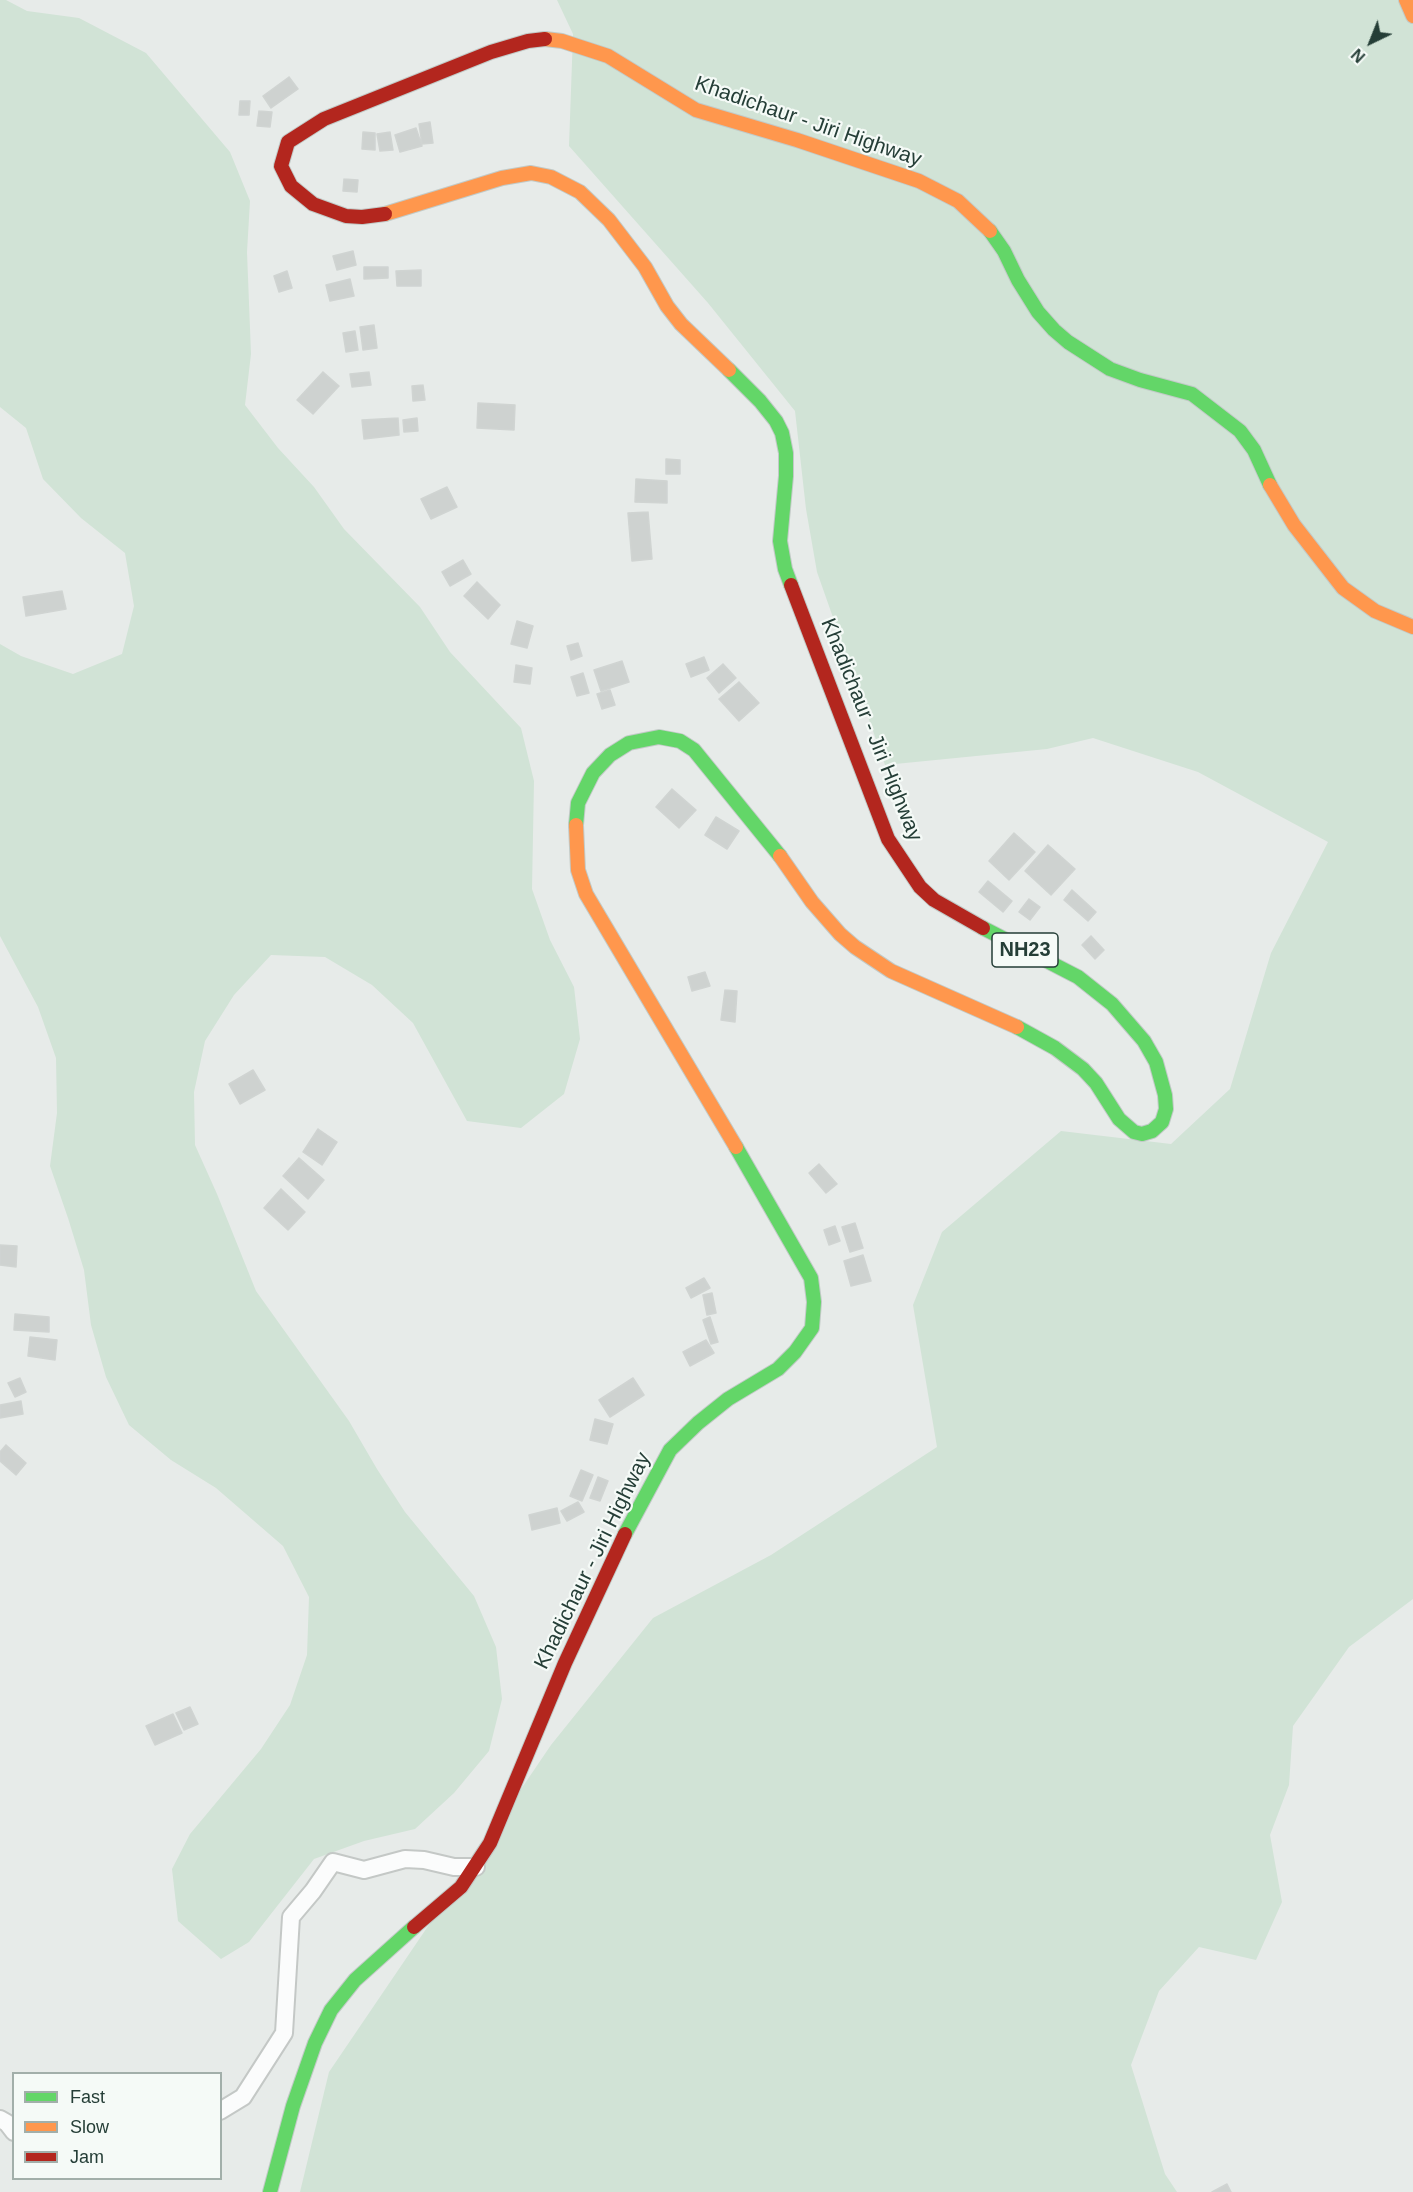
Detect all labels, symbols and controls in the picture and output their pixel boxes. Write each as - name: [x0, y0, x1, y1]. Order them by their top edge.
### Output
- north arrow: [1341, 12, 1401, 72]
- text: N: [1348, 45, 1368, 66]
- street label: Khadichaur - Jiri Highway: [691, 71, 925, 173]
- street label: Khadichaur - Jiri Highway: [815, 615, 927, 845]
- road number: NH23: [992, 933, 1058, 967]
- street label: Khadichaur - Jiri Highway: [529, 1448, 657, 1674]
- legend: [12, 2072, 222, 2180]
- text: Fast: [70, 2087, 105, 2107]
- text: Slow: [70, 2117, 109, 2137]
- text: Jam: [70, 2147, 104, 2167]

